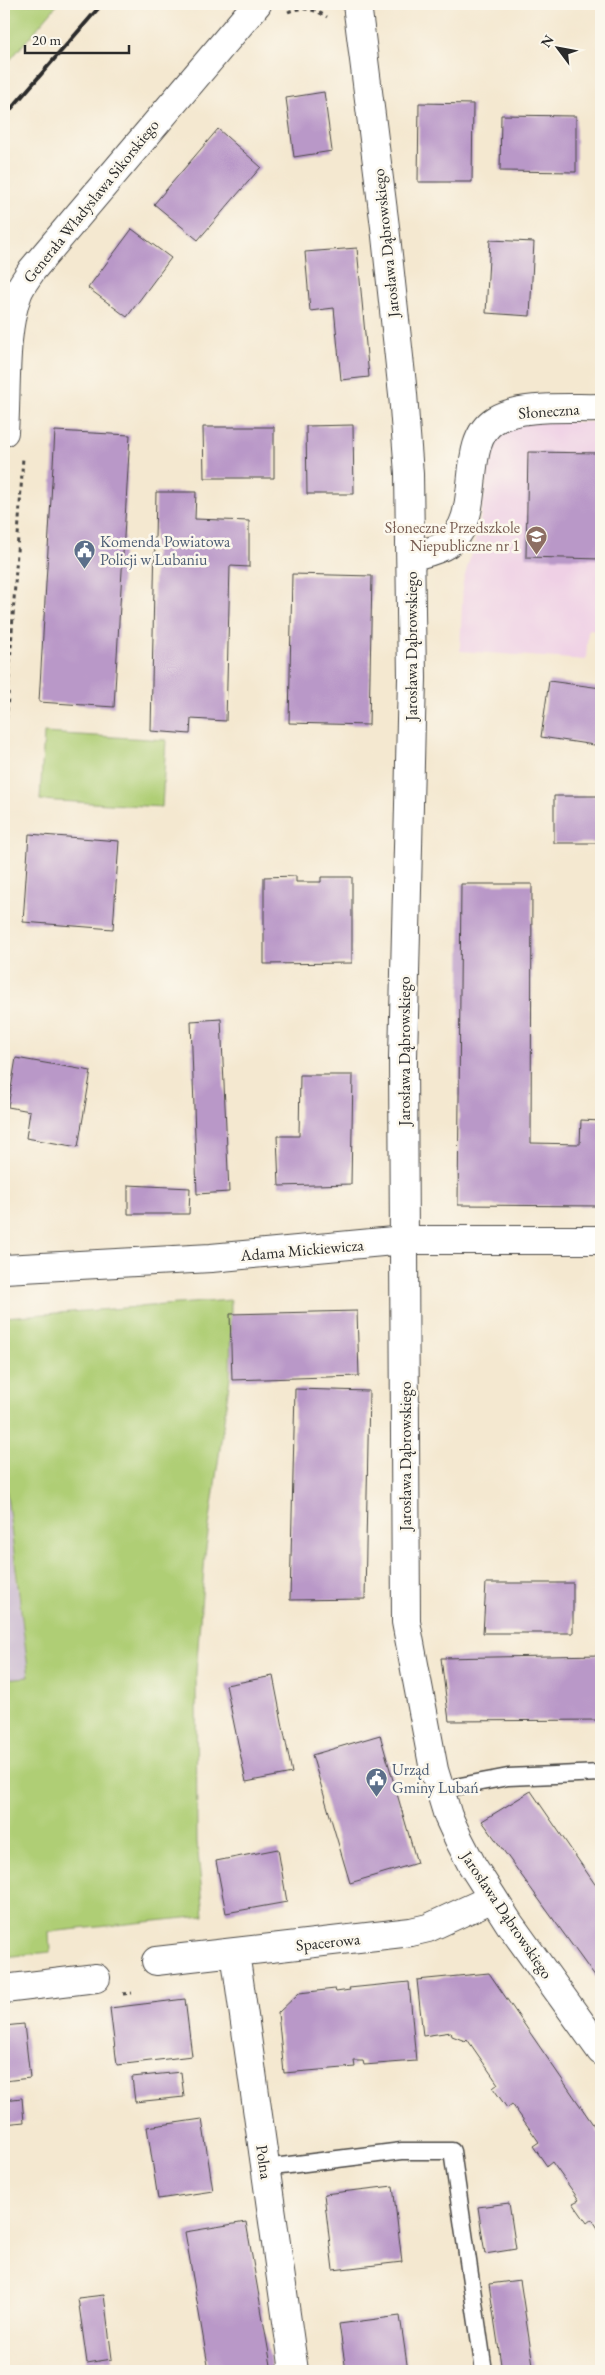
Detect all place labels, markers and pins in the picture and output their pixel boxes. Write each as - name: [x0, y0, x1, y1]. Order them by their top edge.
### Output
- place label: Słoneczne Przedszkole Niepubliczne nr 1: [385, 517, 520, 556]
- school or university icon: Słoneczne Przedszkole Niepubliczne nr 1: [524, 524, 548, 555]
- place label: Komenda Powiatowa Policji w Lubaniu: [100, 531, 231, 570]
- public building icon: Komenda Powiatowa Policji w Lubaniu: [72, 538, 96, 569]
- place label: Urząd Gminy Lubań: [392, 1759, 479, 1798]
- public building icon: Urząd Gminy Lubań: [364, 1766, 388, 1797]

